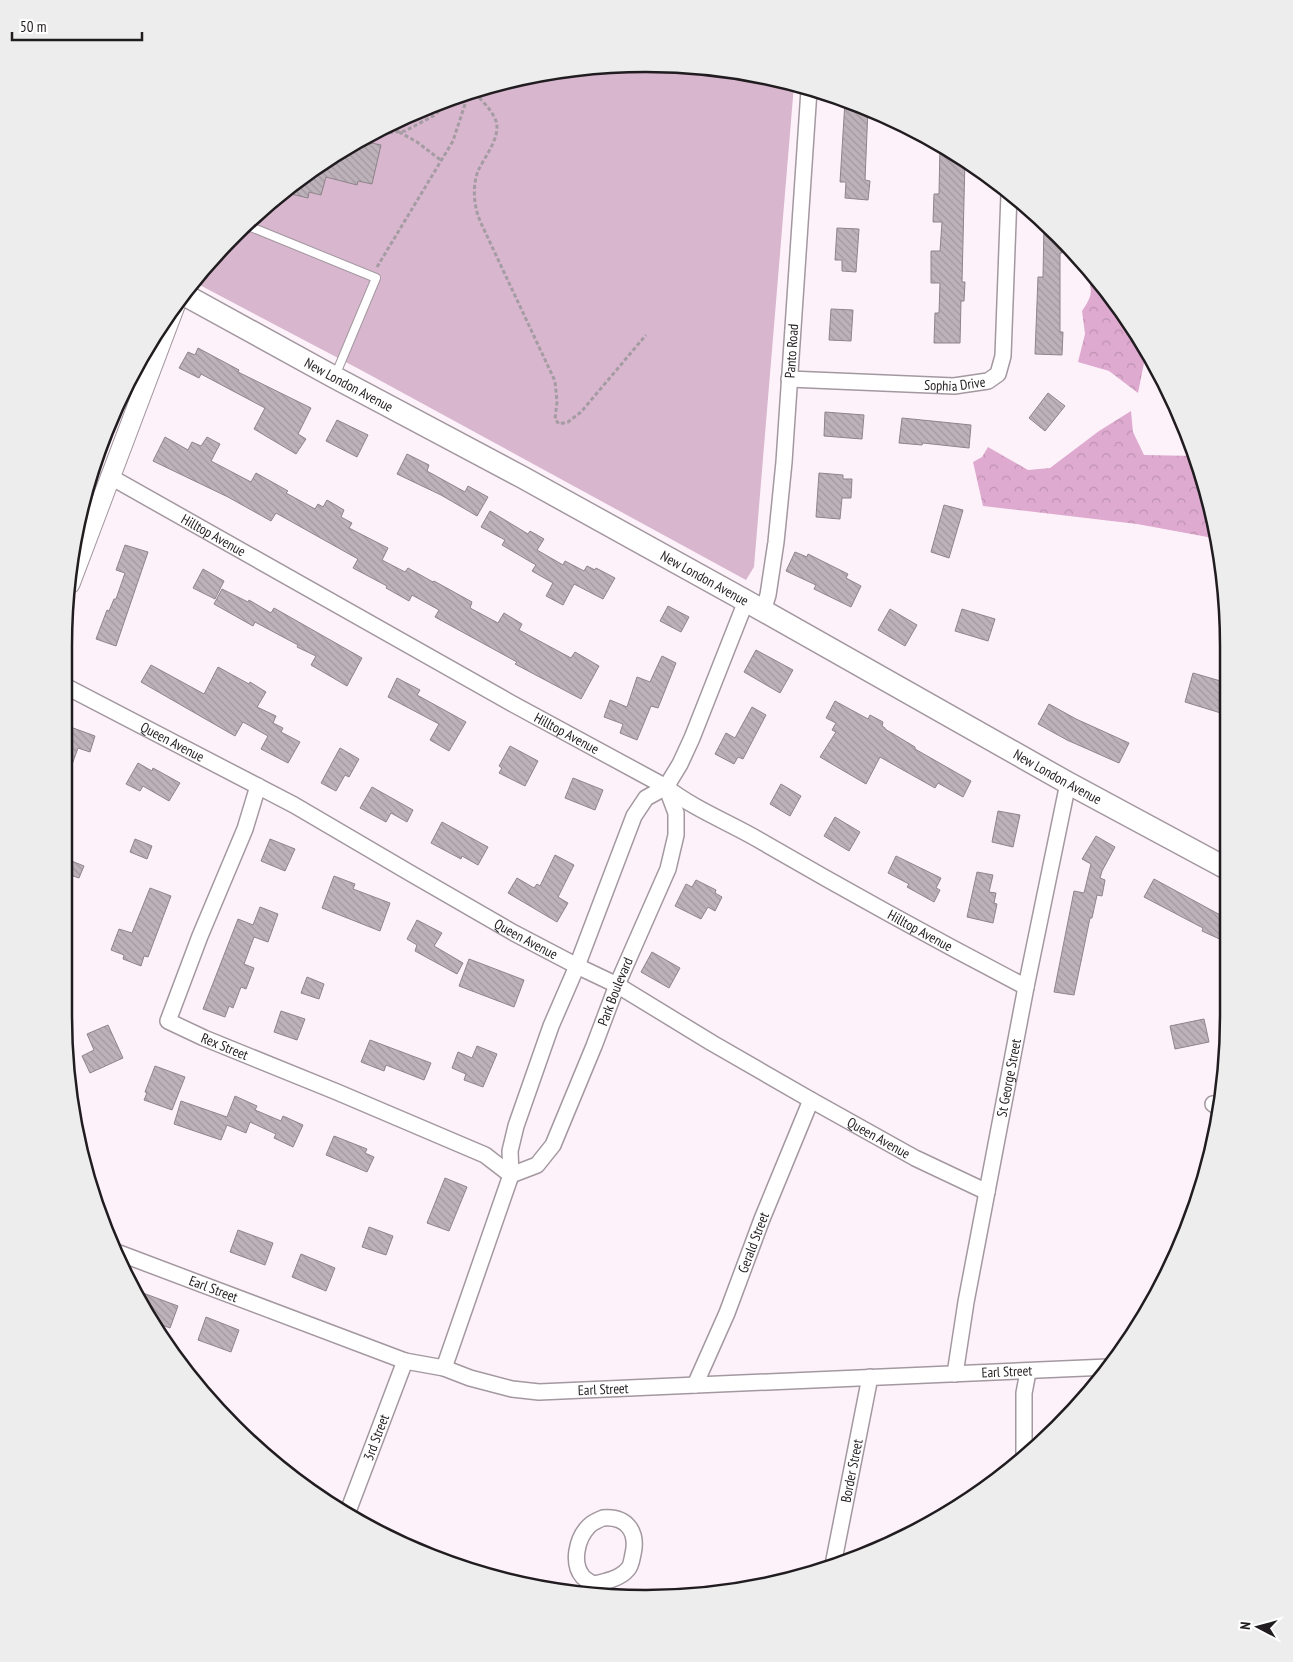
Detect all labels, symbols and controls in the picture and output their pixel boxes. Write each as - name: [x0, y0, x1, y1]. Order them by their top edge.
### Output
- scale bar: [12, 10, 142, 42]
- text: 50 m: [20, 17, 46, 36]
- street label: Panto Road: [781, 323, 802, 379]
- street label: New London Avenue: [301, 354, 396, 416]
- street label: Sophia Drive: [924, 372, 987, 395]
- street label: Hilltop Avenue: [178, 510, 249, 560]
- street label: New London Avenue: [657, 547, 752, 610]
- street label: Hilltop Avenue: [531, 708, 602, 758]
- street label: Queen Avenue: [137, 718, 208, 766]
- street label: New London Avenue: [1010, 745, 1105, 808]
- street label: Hilltop Avenue: [885, 906, 956, 955]
- street label: Queen Avenue: [491, 915, 561, 963]
- street label: Park Boulevard: [593, 955, 637, 1028]
- street label: Rex Street: [199, 1029, 251, 1064]
- street label: St George Street: [992, 1037, 1025, 1118]
- street label: Queen Avenue: [844, 1113, 914, 1163]
- street label: Gerald Street: [734, 1209, 773, 1275]
- street label: Earl Street: [187, 1271, 241, 1306]
- street label: Earl Street: [981, 1361, 1033, 1382]
- street label: Earl Street: [577, 1379, 629, 1399]
- street label: 3rd Street: [359, 1411, 393, 1463]
- street label: Border Street: [837, 1437, 867, 1504]
- north arrow: [1233, 1602, 1283, 1652]
- text: N: [1236, 1621, 1254, 1630]

